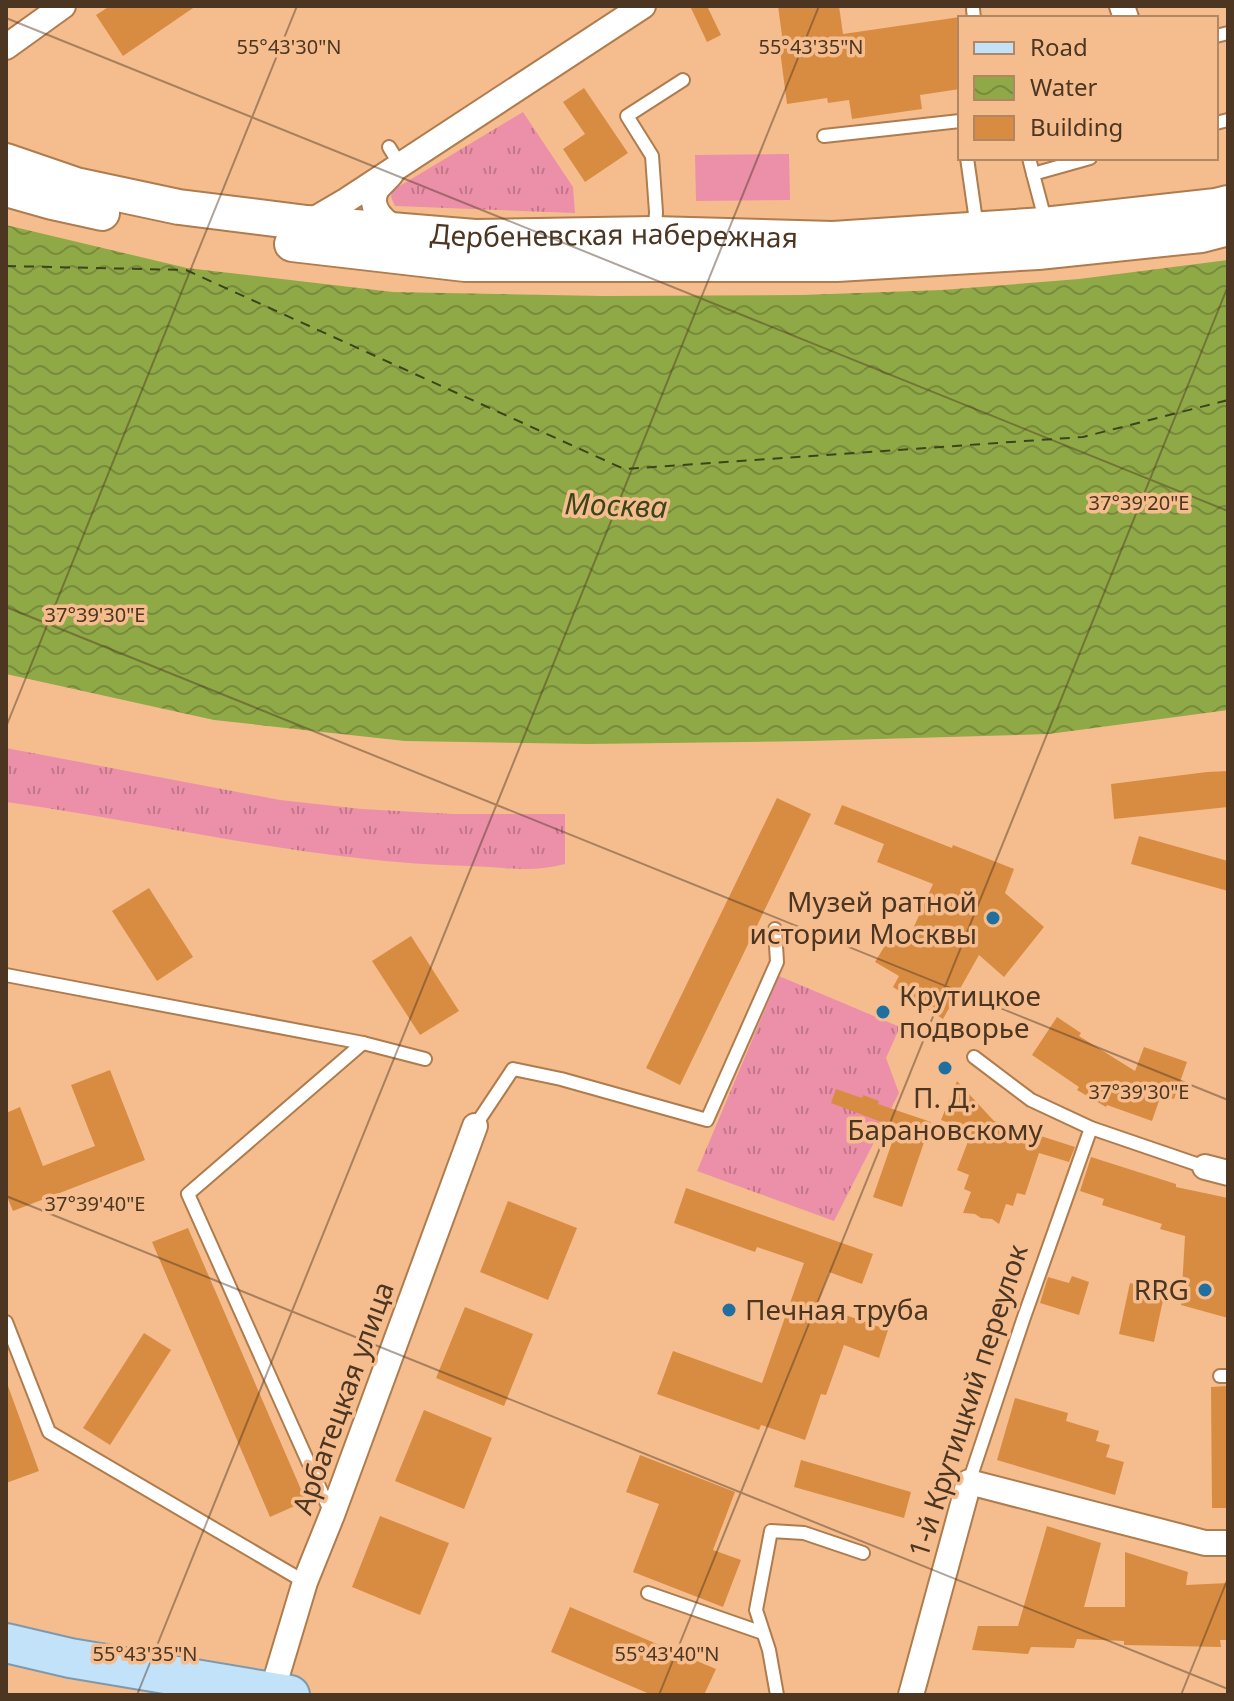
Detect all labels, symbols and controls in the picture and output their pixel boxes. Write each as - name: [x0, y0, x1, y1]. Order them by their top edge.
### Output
- legend: [958, 16, 1218, 160]
- text: Road: [1030, 30, 1088, 63]
- text: 55°43'30"N: [236, 33, 342, 60]
- text: 55°43'35"N: [758, 33, 864, 60]
- text: Water: [1030, 70, 1098, 103]
- text: Building: [1030, 110, 1123, 143]
- street label: Дербеневская набережная: [429, 213, 798, 256]
- water label: Москва: [564, 482, 668, 527]
- text: 37°39'20"E: [1089, 489, 1189, 516]
- text: 37°39'30"E: [45, 601, 145, 628]
- place label: Музей ратной истории Москвы: [750, 882, 977, 952]
- marker: Музей ратной истории Москвы: [984, 909, 1002, 927]
- place label: Крутицкое подворье: [899, 976, 1041, 1046]
- marker: Крутицкое подворье: [874, 1003, 892, 1021]
- marker: П. Д. Барановскому: [936, 1059, 954, 1077]
- place label: П. Д. Барановскому: [847, 1078, 1043, 1148]
- text: 37°39'30"E: [1089, 1078, 1189, 1105]
- text: 37°39'40"E: [45, 1190, 145, 1217]
- street label: 1-й Крутицкий переулок: [898, 1239, 1036, 1562]
- place label: RRG: [1134, 1270, 1189, 1308]
- street label: Арбатецкая улица: [282, 1276, 402, 1519]
- marker: RRG: [1196, 1281, 1214, 1299]
- place label: Печная труба: [745, 1290, 929, 1328]
- marker: Печная труба: [720, 1301, 738, 1319]
- text: 55°43'35"N: [92, 1640, 198, 1667]
- text: 55°43'40"N: [614, 1640, 720, 1667]

